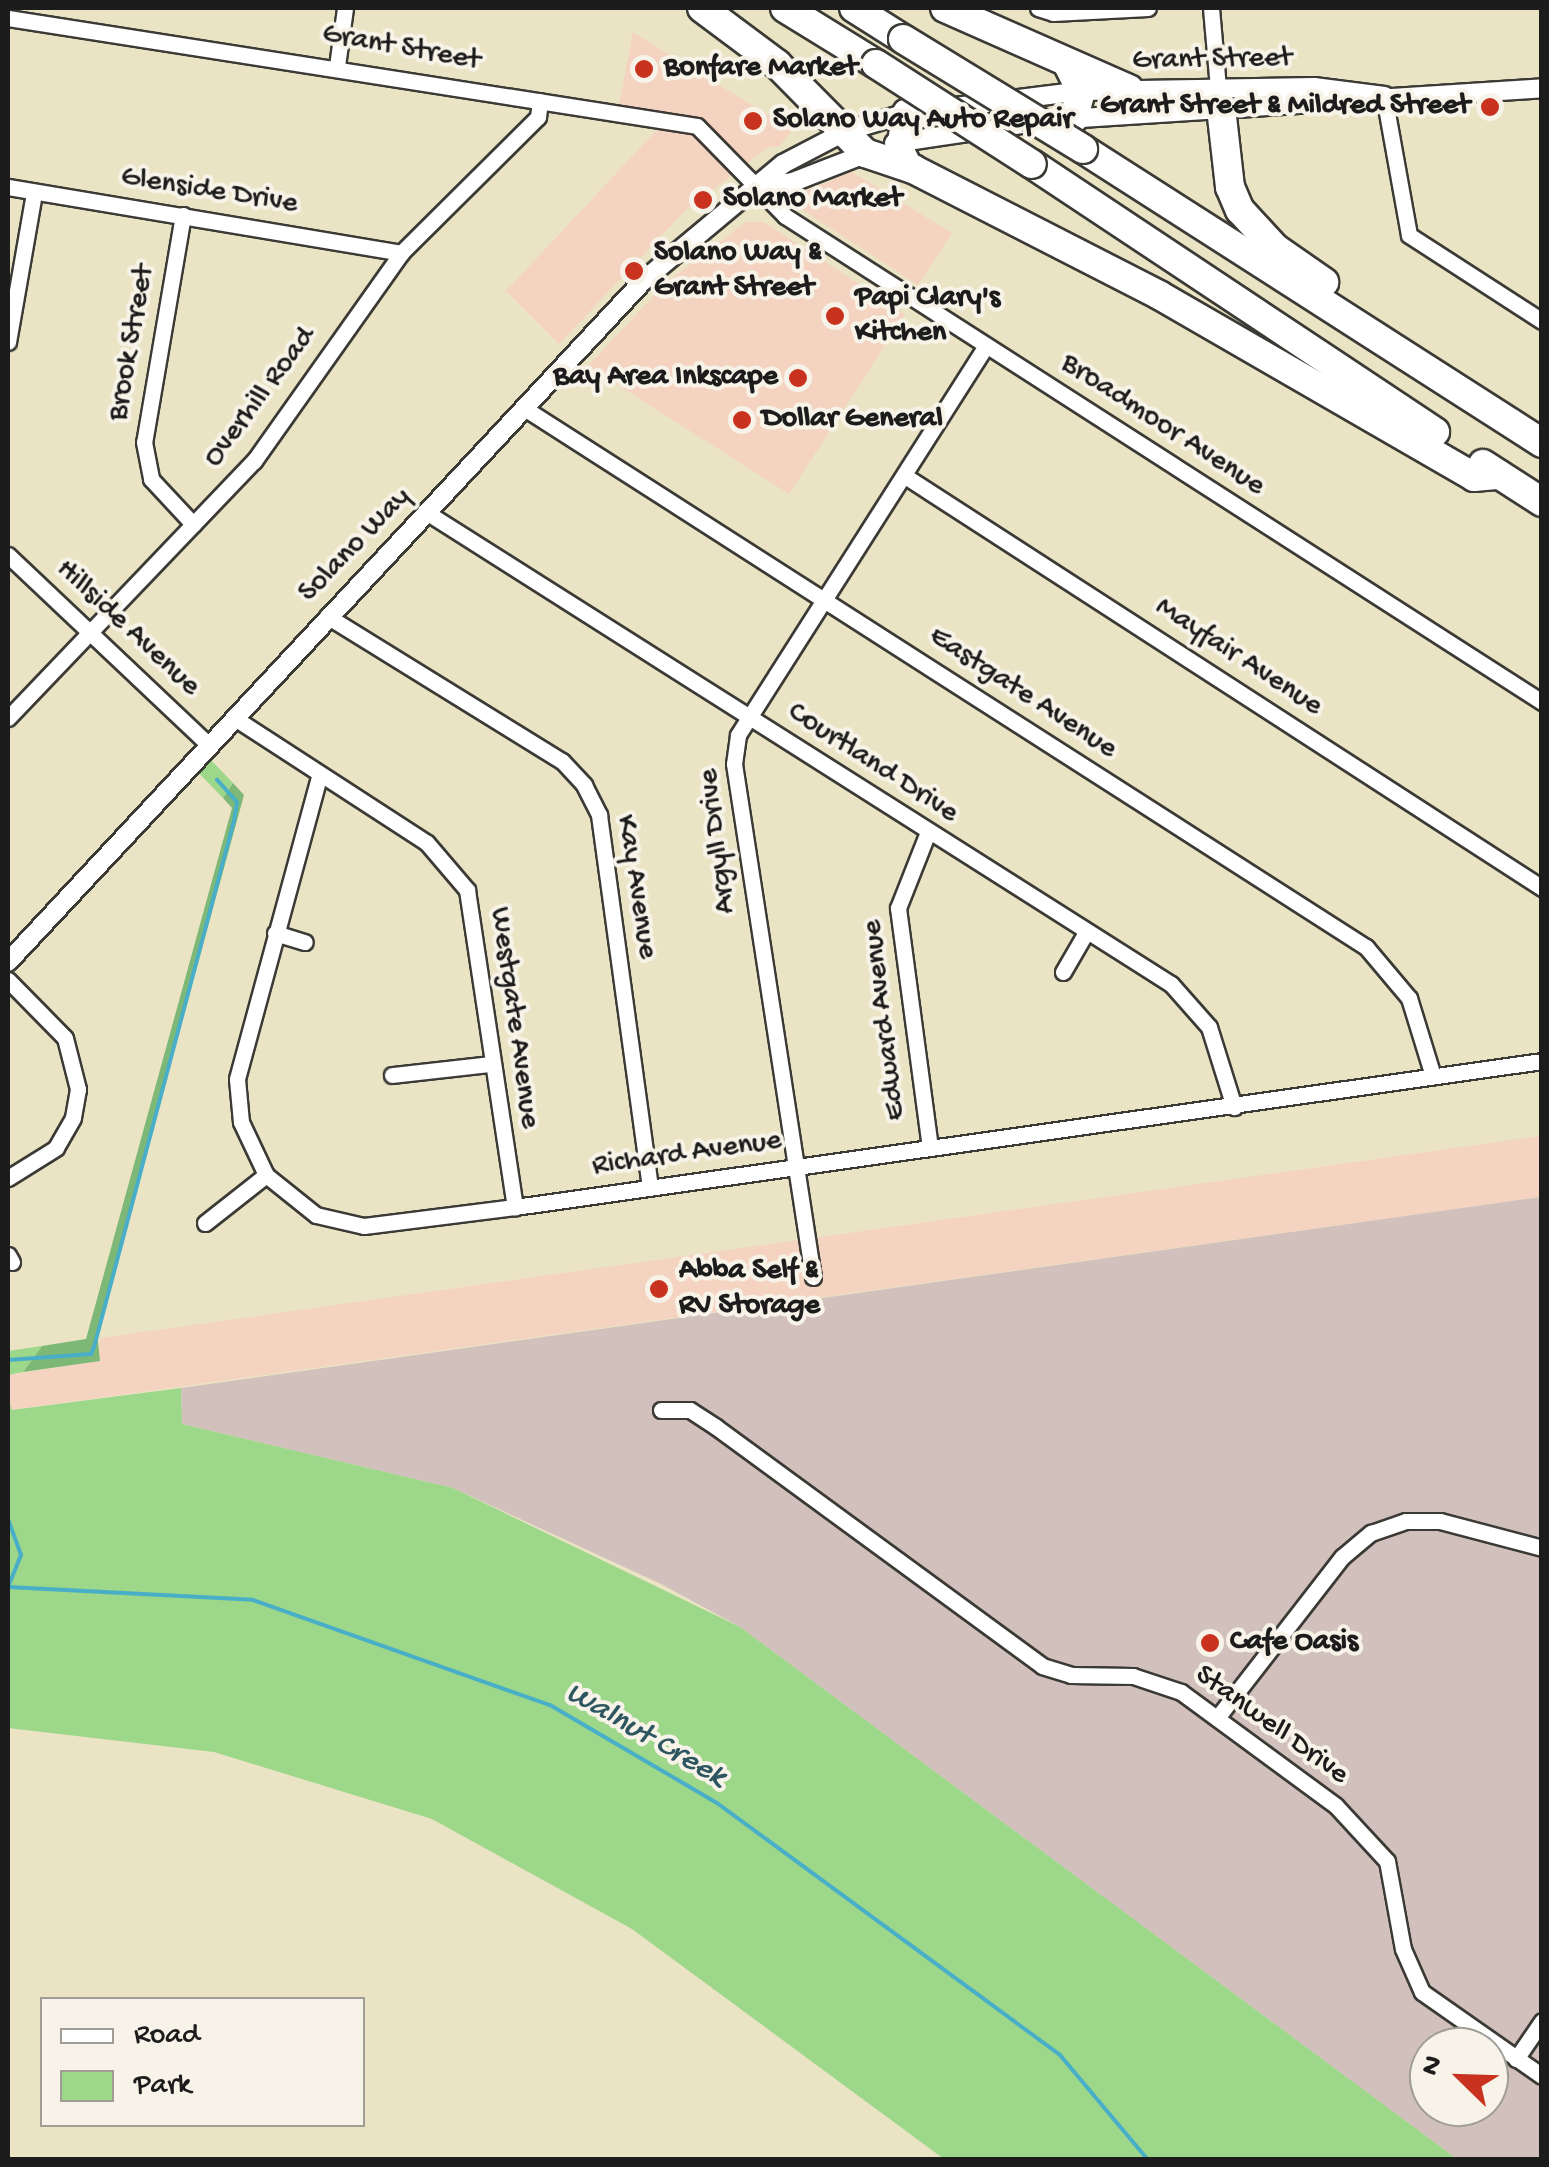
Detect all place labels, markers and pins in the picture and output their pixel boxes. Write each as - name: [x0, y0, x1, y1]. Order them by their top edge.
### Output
- place label: Bonfare Market: [664, 51, 857, 87]
- marker: Bonfare Market: [633, 58, 655, 80]
- place label: Grant Street & Mildred Street: [1100, 89, 1470, 125]
- marker: Grant Street & Mildred Street: [1479, 96, 1501, 118]
- place label: Solano Way Auto Repair: [773, 103, 1073, 139]
- marker: Solano Way Auto Repair: [742, 110, 764, 132]
- place label: Solano Market: [723, 182, 902, 218]
- marker: Solano Market: [692, 189, 714, 211]
- place label: Solano Way & Grant Street: [654, 236, 822, 306]
- marker: Solano Way & Grant Street: [623, 260, 645, 282]
- place label: Papi Clary's Kitchen: [855, 281, 1000, 352]
- marker: Papi Clary's Kitchen: [824, 305, 846, 327]
- place label: Bay Area Inkscape: [554, 360, 778, 396]
- marker: Bay Area Inkscape: [787, 367, 809, 389]
- place label: Dollar General: [762, 402, 943, 438]
- marker: Dollar General: [731, 409, 753, 431]
- place label: Abba Self & RV Storage: [679, 1254, 820, 1324]
- marker: Abba Self & RV Storage: [648, 1278, 670, 1300]
- place label: Cafe Oasis: [1230, 1625, 1358, 1661]
- marker: Cafe Oasis: [1199, 1632, 1221, 1654]

